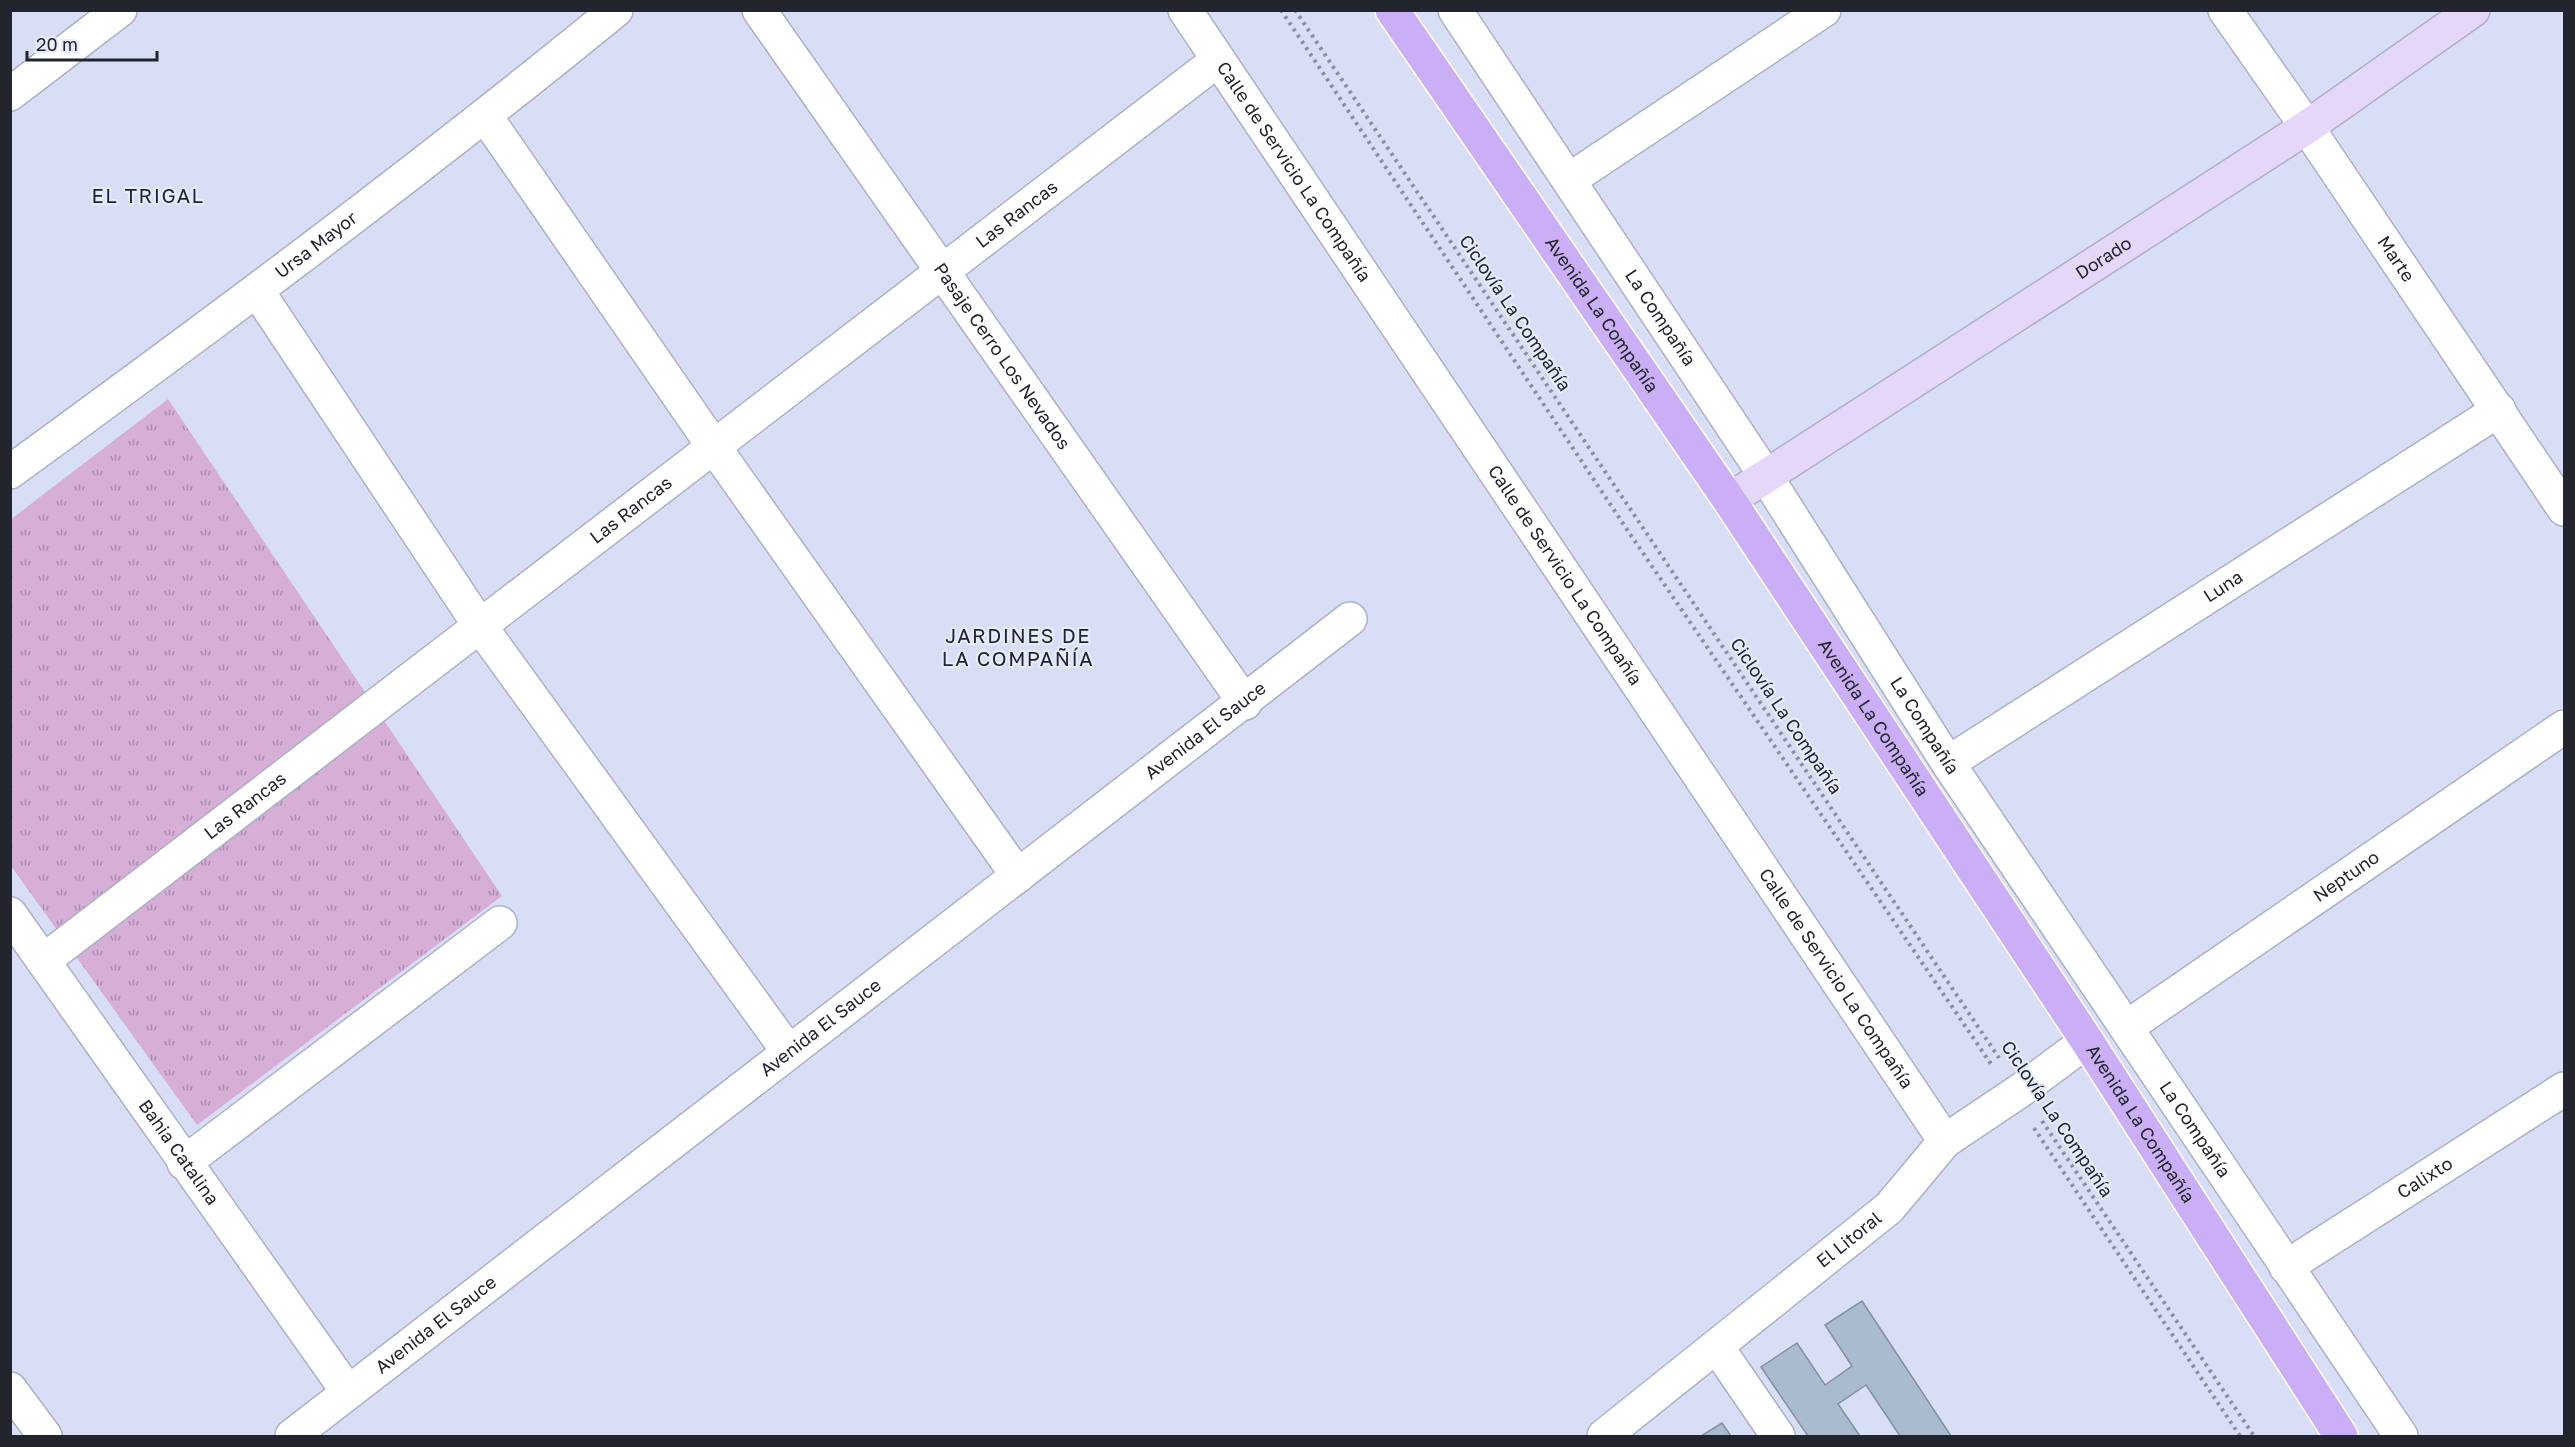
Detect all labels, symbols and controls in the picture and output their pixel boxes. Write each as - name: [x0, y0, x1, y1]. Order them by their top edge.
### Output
- scale bar: [27, 24, 158, 62]
- text: 20 m: [36, 33, 78, 55]
- street label: Calle de Servicio La Compañía: [1213, 57, 1376, 286]
- street label: Las Rancas: [971, 175, 1061, 252]
- district label: EL TRIGAL: [92, 183, 204, 207]
- street label: Ursa Mayor: [270, 206, 361, 283]
- street label: Ciclovía La Compañía: [1455, 230, 1576, 395]
- street label: Dorado: [2071, 231, 2135, 283]
- street label: Marte: [2373, 231, 2420, 286]
- street label: Avenida La Compañía: [1540, 234, 1664, 398]
- street label: Pasaje Cerro Los Nevados: [930, 258, 1076, 453]
- street label: La Compañía: [1621, 266, 1701, 370]
- street label: Calle de Servicio La Compañía: [1484, 460, 1647, 689]
- street label: Las Rancas: [585, 471, 676, 548]
- street label: Luna: [2199, 565, 2246, 606]
- district label: JARDINES DE LA COMPAÑÍA: [942, 623, 1094, 670]
- street label: Ciclovía La Compañía: [1726, 633, 1847, 798]
- street label: Avenida La Compañía: [1815, 636, 1933, 802]
- street label: La Compañía: [1886, 673, 1964, 779]
- street label: Avenida El Sauce: [1140, 676, 1270, 784]
- street label: Las Rancas: [199, 767, 290, 843]
- street label: Neptuno: [2309, 845, 2383, 906]
- street label: Calle de Servicio La Compañía: [1755, 864, 1919, 1092]
- street label: Avenida El Sauce: [755, 973, 885, 1081]
- street label: Ciclovía La Compañía: [1997, 1036, 2118, 1201]
- street label: Avenida La Compañía: [2082, 1042, 2200, 1208]
- street label: La Compañía: [2156, 1077, 2234, 1183]
- street label: Bahia Catalina: [135, 1095, 224, 1209]
- street label: Calixto: [2393, 1151, 2456, 1203]
- street label: El Litoral: [1812, 1206, 1886, 1272]
- street label: Avenida El Sauce: [371, 1270, 500, 1378]

